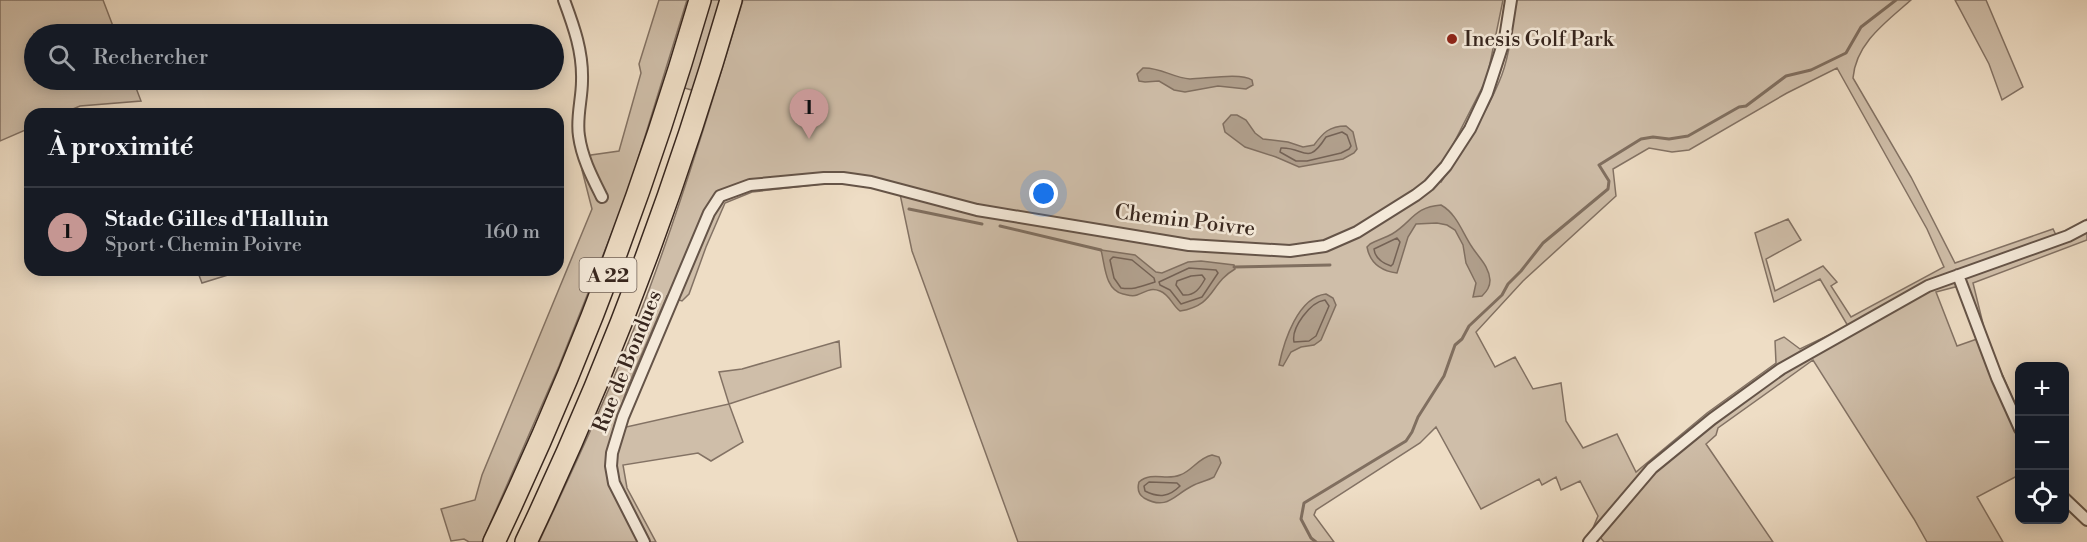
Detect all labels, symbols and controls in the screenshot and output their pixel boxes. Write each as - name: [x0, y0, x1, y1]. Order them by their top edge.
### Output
- search box: [24, 24, 564, 90]
- place label: Inesis Golf Park: [1464, 27, 1615, 53]
- marker: Inesis Golf Park: [1445, 32, 1459, 46]
- icon: search: [45, 41, 78, 74]
- text: Rechercher: [93, 44, 208, 71]
- pin: 1: [790, 90, 828, 139]
- text: À proximité: [48, 131, 193, 163]
- your location: [1029, 179, 1058, 208]
- street label: Chemin Poivre: [1113, 199, 1257, 243]
- text: Stade Gilles d'Halluin: [105, 206, 329, 233]
- text: 1: [63, 220, 72, 245]
- text: 160 m: [485, 220, 540, 245]
- text: Sport · Chemin Poivre: [105, 233, 302, 258]
- road number: A 22: [580, 258, 636, 292]
- street label: Rue de Bondues: [588, 286, 668, 436]
- map controls: [2015, 362, 2069, 524]
- button: +: [2015, 362, 2069, 416]
- button: −: [2015, 416, 2069, 470]
- button: locate: [2015, 470, 2069, 524]

